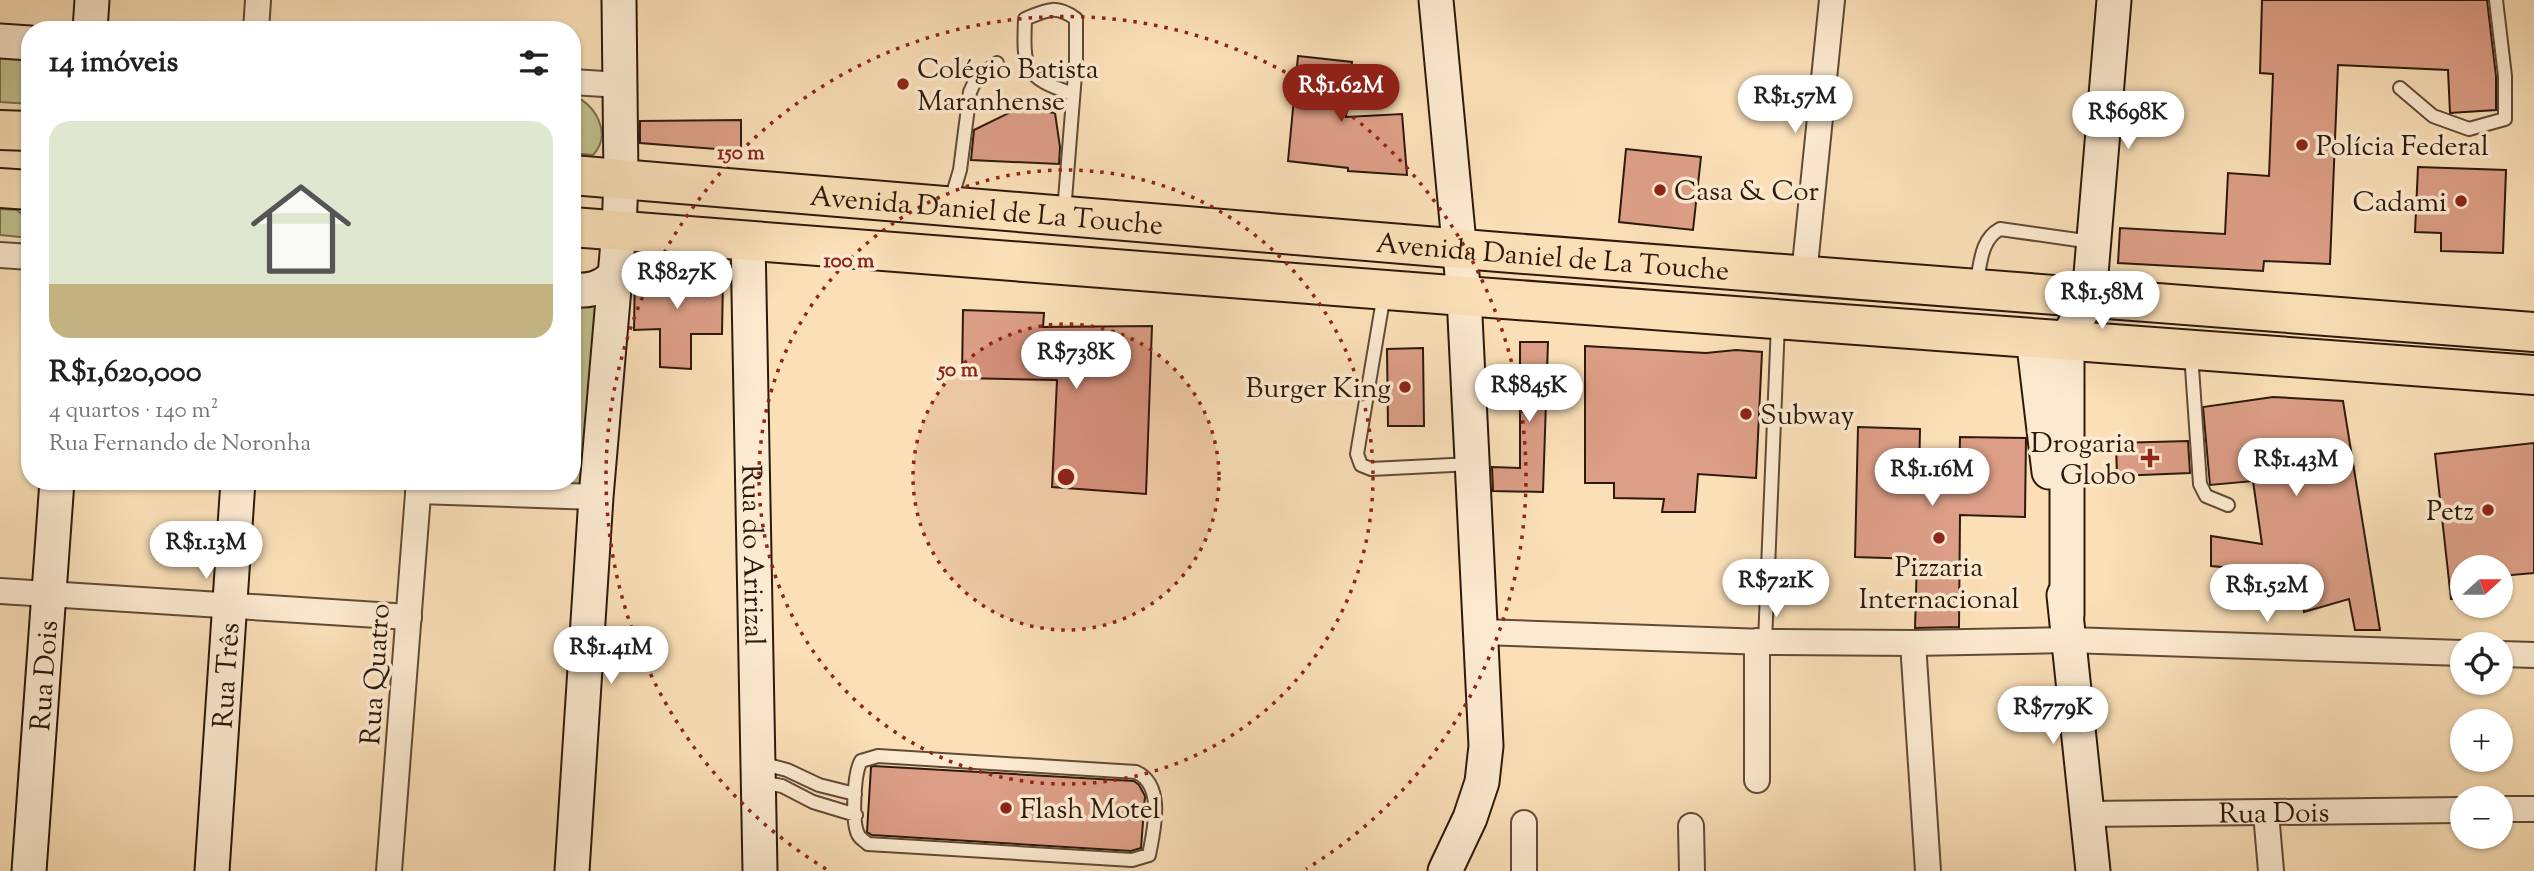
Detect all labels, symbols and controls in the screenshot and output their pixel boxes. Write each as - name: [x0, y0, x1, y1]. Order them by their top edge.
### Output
- text: 14 imóveis: [49, 42, 178, 85]
- icon: filters: [515, 44, 553, 82]
- place label: Colégio Batista Maranhense: [917, 51, 1099, 123]
- pin: R$1.62M: [1276, 64, 1406, 124]
- text: R$1.62M: [1298, 70, 1384, 103]
- marker: Colégio Batista Maranhense: [895, 76, 911, 92]
- pin: R$1.57M: [1730, 76, 1860, 135]
- text: R$1.57M: [1754, 81, 1836, 114]
- pin: R$698K: [2071, 92, 2185, 151]
- text: R$698K: [2088, 97, 2168, 130]
- place label: Polícia Federal: [2316, 128, 2489, 168]
- marker: Polícia Federal: [2294, 137, 2310, 153]
- text: 150 m: [717, 139, 765, 169]
- icon: home: [238, 166, 364, 292]
- place label: Casa & Cor: [1674, 173, 1820, 213]
- street label: Avenida Daniel de La Touche: [808, 178, 1164, 247]
- marker: Casa & Cor: [1652, 182, 1668, 198]
- place label: Cadami: [2352, 184, 2447, 224]
- marker: Cadami: [2453, 193, 2469, 209]
- street label: Avenida Daniel de La Touche: [1374, 225, 1731, 293]
- text: 100 m: [824, 247, 875, 277]
- pin: R$827K: [620, 252, 734, 311]
- text: R$827K: [638, 257, 716, 290]
- pin: R$1.58M: [2037, 272, 2167, 331]
- text: R$1.58M: [2061, 277, 2143, 310]
- pin: R$738K: [1019, 332, 1133, 391]
- text: R$738K: [1037, 337, 1115, 370]
- text: R$1,620,000: [49, 352, 202, 395]
- text: 50 m: [936, 356, 979, 386]
- pin: R$845K: [1472, 364, 1586, 424]
- place label: Burger King: [1246, 370, 1391, 410]
- text: R$845K: [1491, 370, 1567, 403]
- marker: Burger King: [1397, 379, 1413, 395]
- text: 4 quartos · 140 m²: [49, 395, 218, 428]
- place label: Subway: [1760, 397, 1855, 437]
- marker: Subway: [1738, 406, 1754, 422]
- place label: Drogaria Globo: [2030, 425, 2136, 497]
- text: Rua Fernando de Noronha: [49, 428, 311, 461]
- pin: R$1.43M: [2231, 438, 2361, 498]
- text: R$1.43M: [2254, 444, 2338, 477]
- pin: R$1.16M: [1867, 448, 1997, 508]
- marker: Drogaria Globo: [2142, 450, 2158, 466]
- text: R$1.16M: [1891, 454, 1973, 487]
- street label: Rua do Aririzal: [729, 464, 773, 646]
- centre of rings: [1054, 465, 1078, 489]
- place label: Petz: [2426, 493, 2474, 533]
- marker: Petz: [2480, 502, 2496, 518]
- pin: R$1.13M: [141, 522, 271, 581]
- text: R$1.13M: [166, 527, 246, 560]
- marker: Pizzaria Internacional: [1931, 530, 1947, 546]
- place label: Pizzaria Internacional: [1859, 549, 2020, 621]
- north arrow: [2450, 555, 2513, 618]
- map controls: [2450, 555, 2513, 849]
- pin: R$721K: [1719, 560, 1833, 619]
- pin: R$1.52M: [2202, 564, 2332, 624]
- text: R$721K: [1738, 565, 1814, 598]
- text: R$1.52M: [2226, 570, 2308, 603]
- street label: Rua Quatro: [352, 602, 402, 746]
- street label: Rua Dois: [22, 619, 70, 732]
- street label: Rua Três: [205, 621, 252, 730]
- pin: R$1.41M: [546, 626, 676, 686]
- text: R$1.41M: [570, 632, 652, 665]
- button: locate: [2450, 632, 2513, 695]
- pin: R$779K: [1996, 686, 2110, 746]
- text: R$779K: [2013, 692, 2093, 725]
- button: +: [2450, 709, 2513, 772]
- button: −: [2450, 786, 2513, 849]
- place label: Flash Motel: [1020, 791, 1161, 831]
- street label: Rua Dois: [2218, 794, 2330, 836]
- marker: Flash Motel: [998, 800, 1014, 816]

